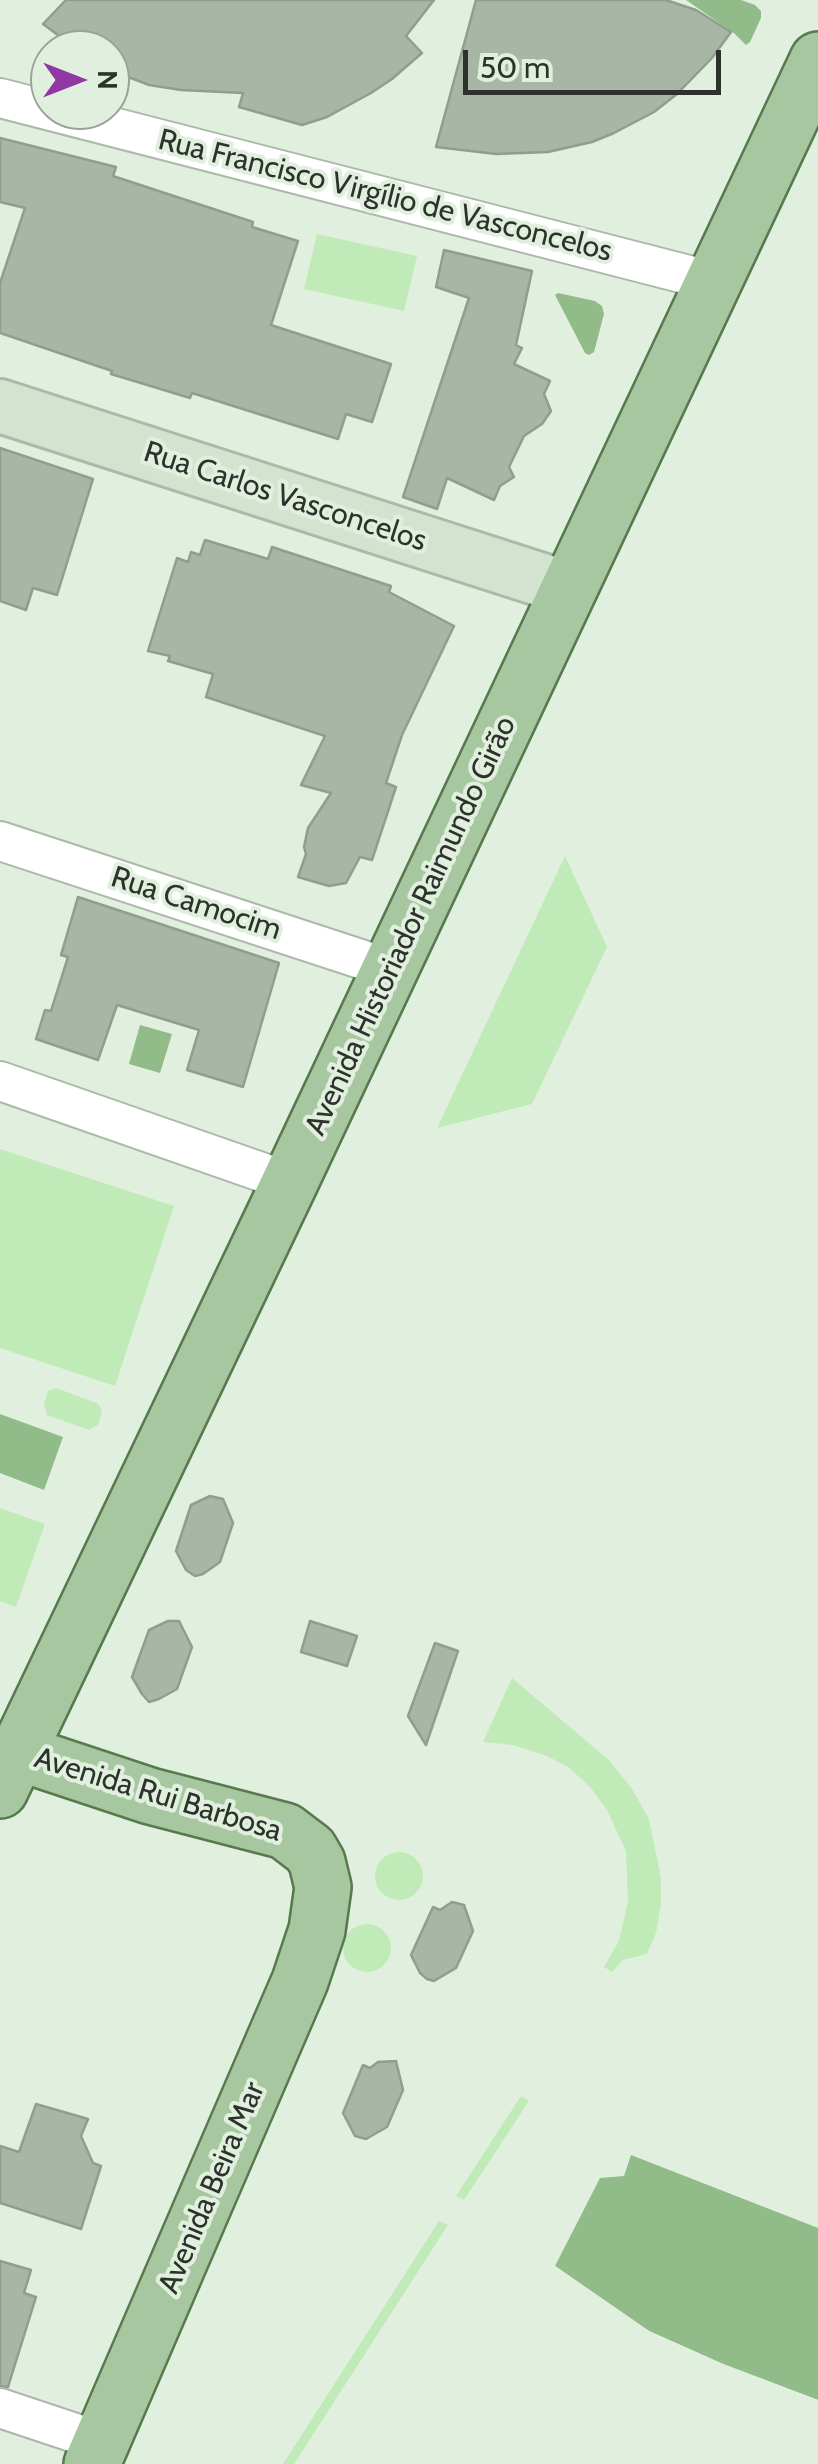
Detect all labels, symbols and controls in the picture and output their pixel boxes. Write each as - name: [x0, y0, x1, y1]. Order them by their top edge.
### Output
- north arrow: [30, 30, 130, 130]
- scale bar: [468, 30, 726, 92]
- text: 50 m: [480, 49, 550, 86]
- text: N: [91, 70, 125, 90]
- street label: Rua Francisco Virgílio de Vasconcelos: [154, 122, 616, 270]
- street label: Rua Carlos Vasconcelos: [139, 434, 431, 560]
- street label: Avenida Historiador Raimundo Girão: [298, 711, 524, 1141]
- street label: Rua Camocim: [106, 860, 286, 948]
- street label: Avenida Rui Barbosa: [30, 1740, 286, 1850]
- street label: Avenida Beira Mar: [151, 2077, 273, 2299]

